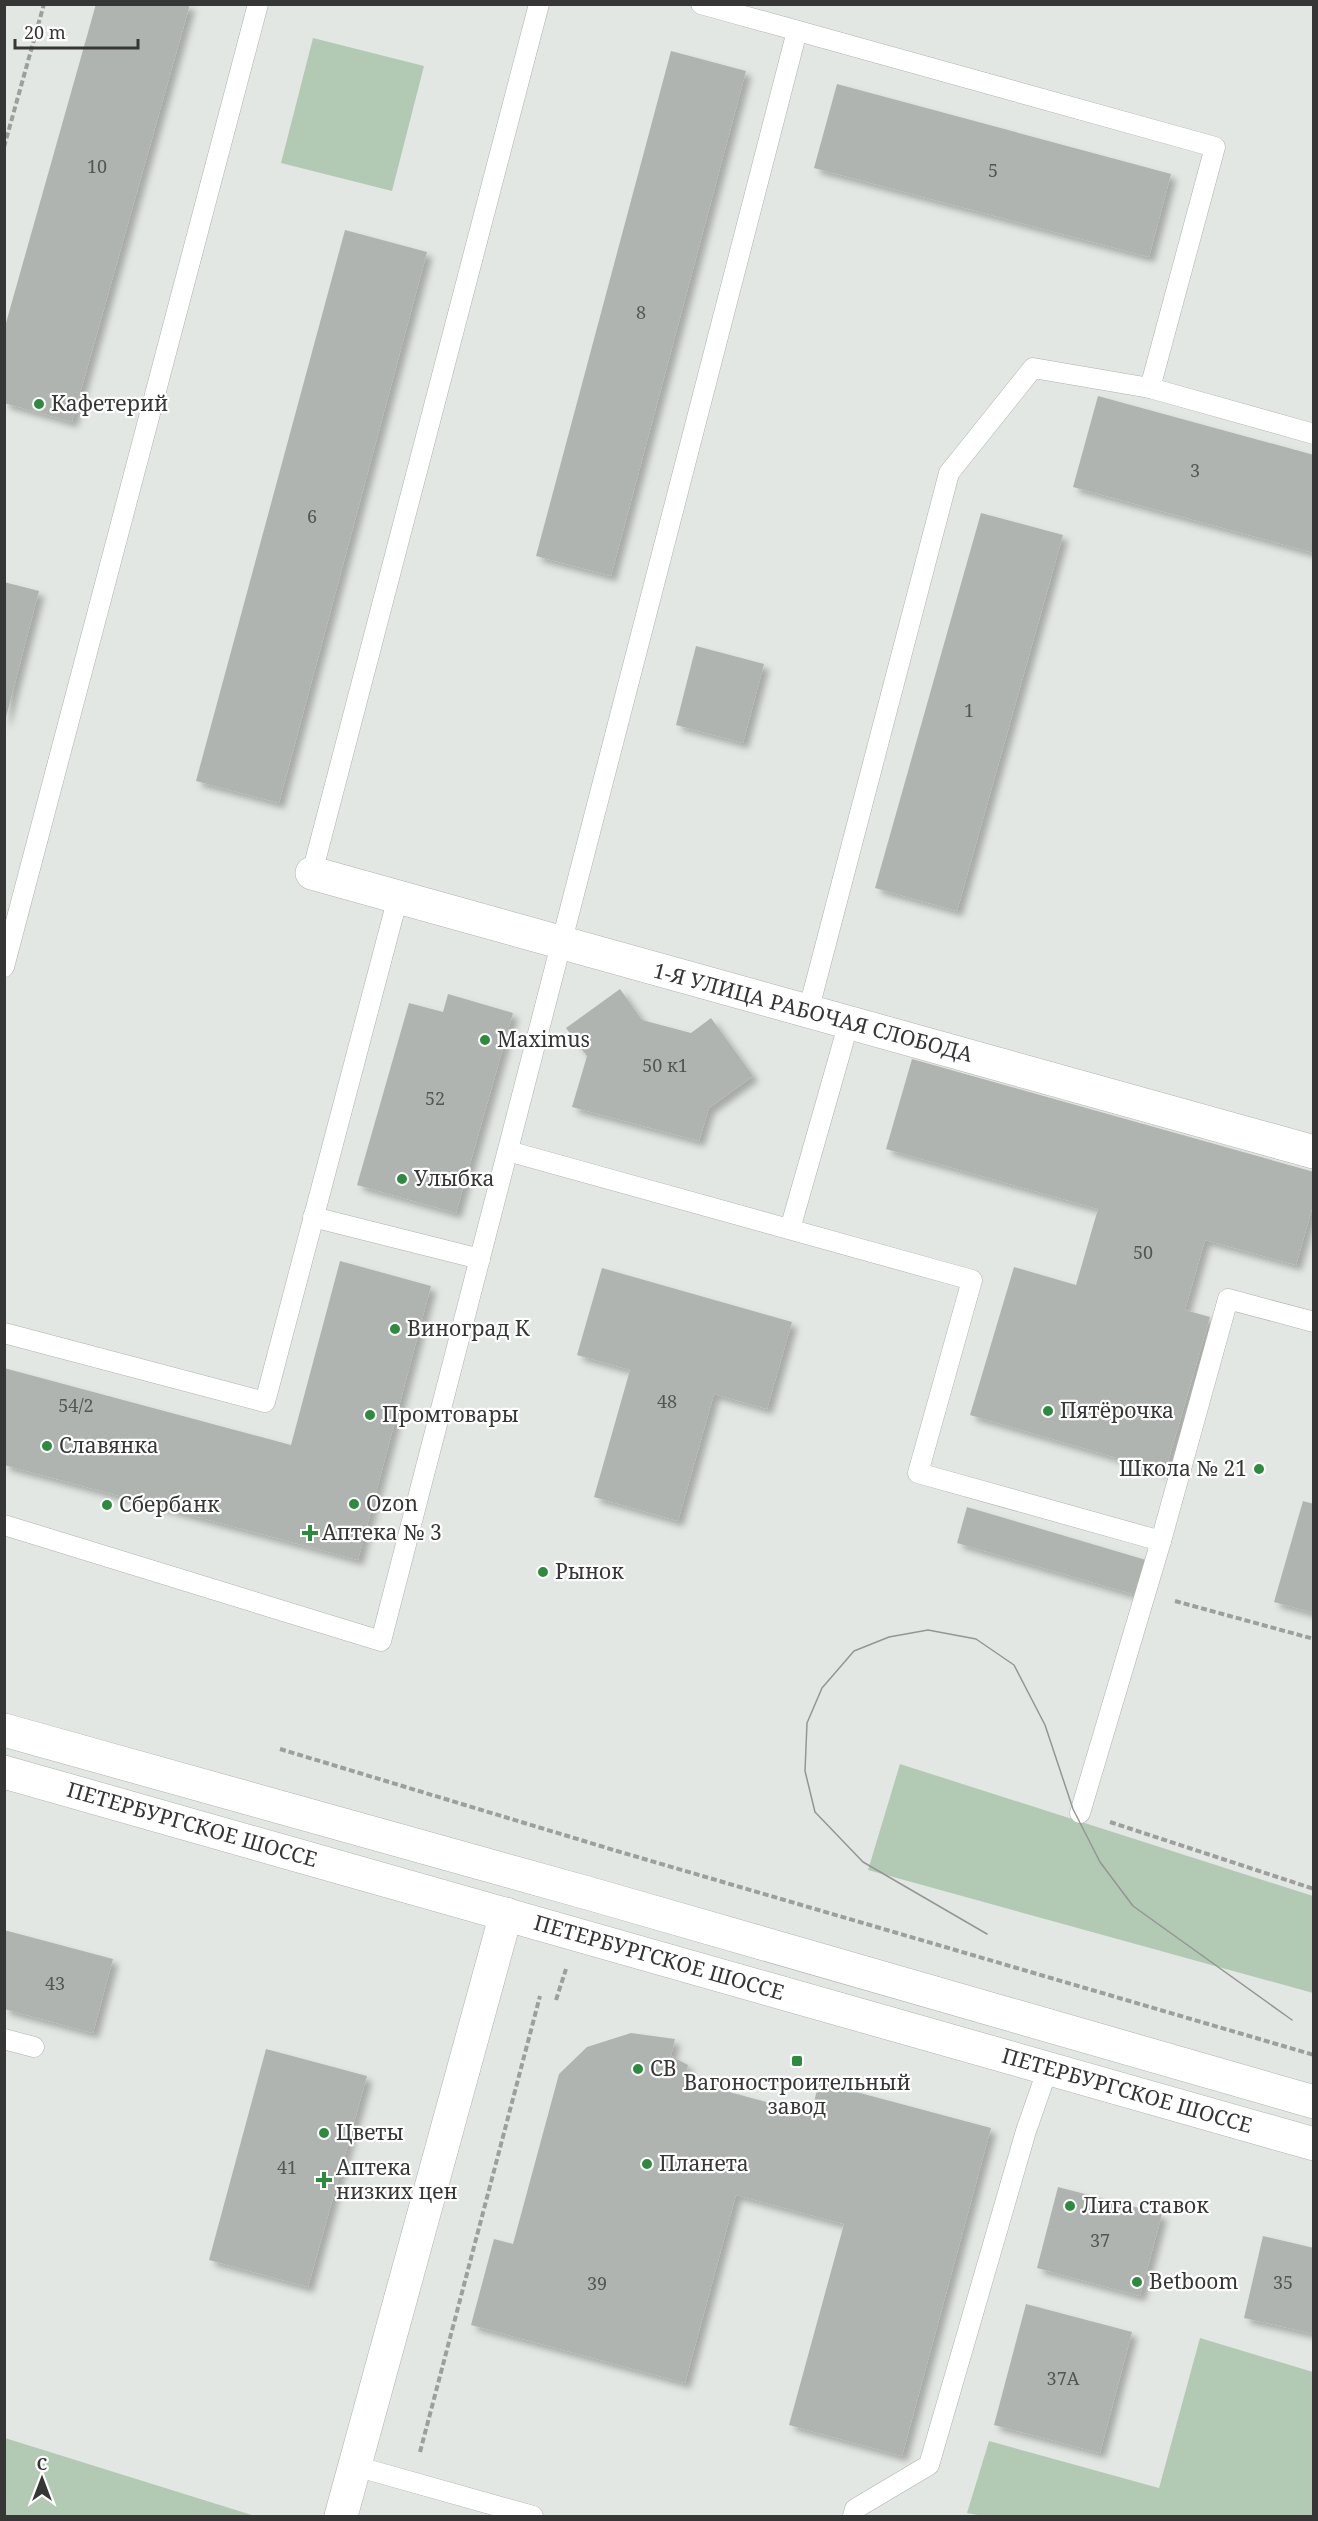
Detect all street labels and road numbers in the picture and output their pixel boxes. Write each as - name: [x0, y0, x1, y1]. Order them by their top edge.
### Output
- street label: 1-Я УЛИЦА РАБОЧАЯ СЛОБОДА: [650, 956, 976, 1068]
- street label: ПЕТЕРБУРГСКОЕ ШОССЕ: [64, 1775, 321, 1873]
- street label: ПЕТЕРБУРГСКОЕ ШОССЕ: [531, 1908, 788, 2006]
- street label: ПЕТЕРБУРГСКОЕ ШОССЕ: [999, 2041, 1256, 2139]

